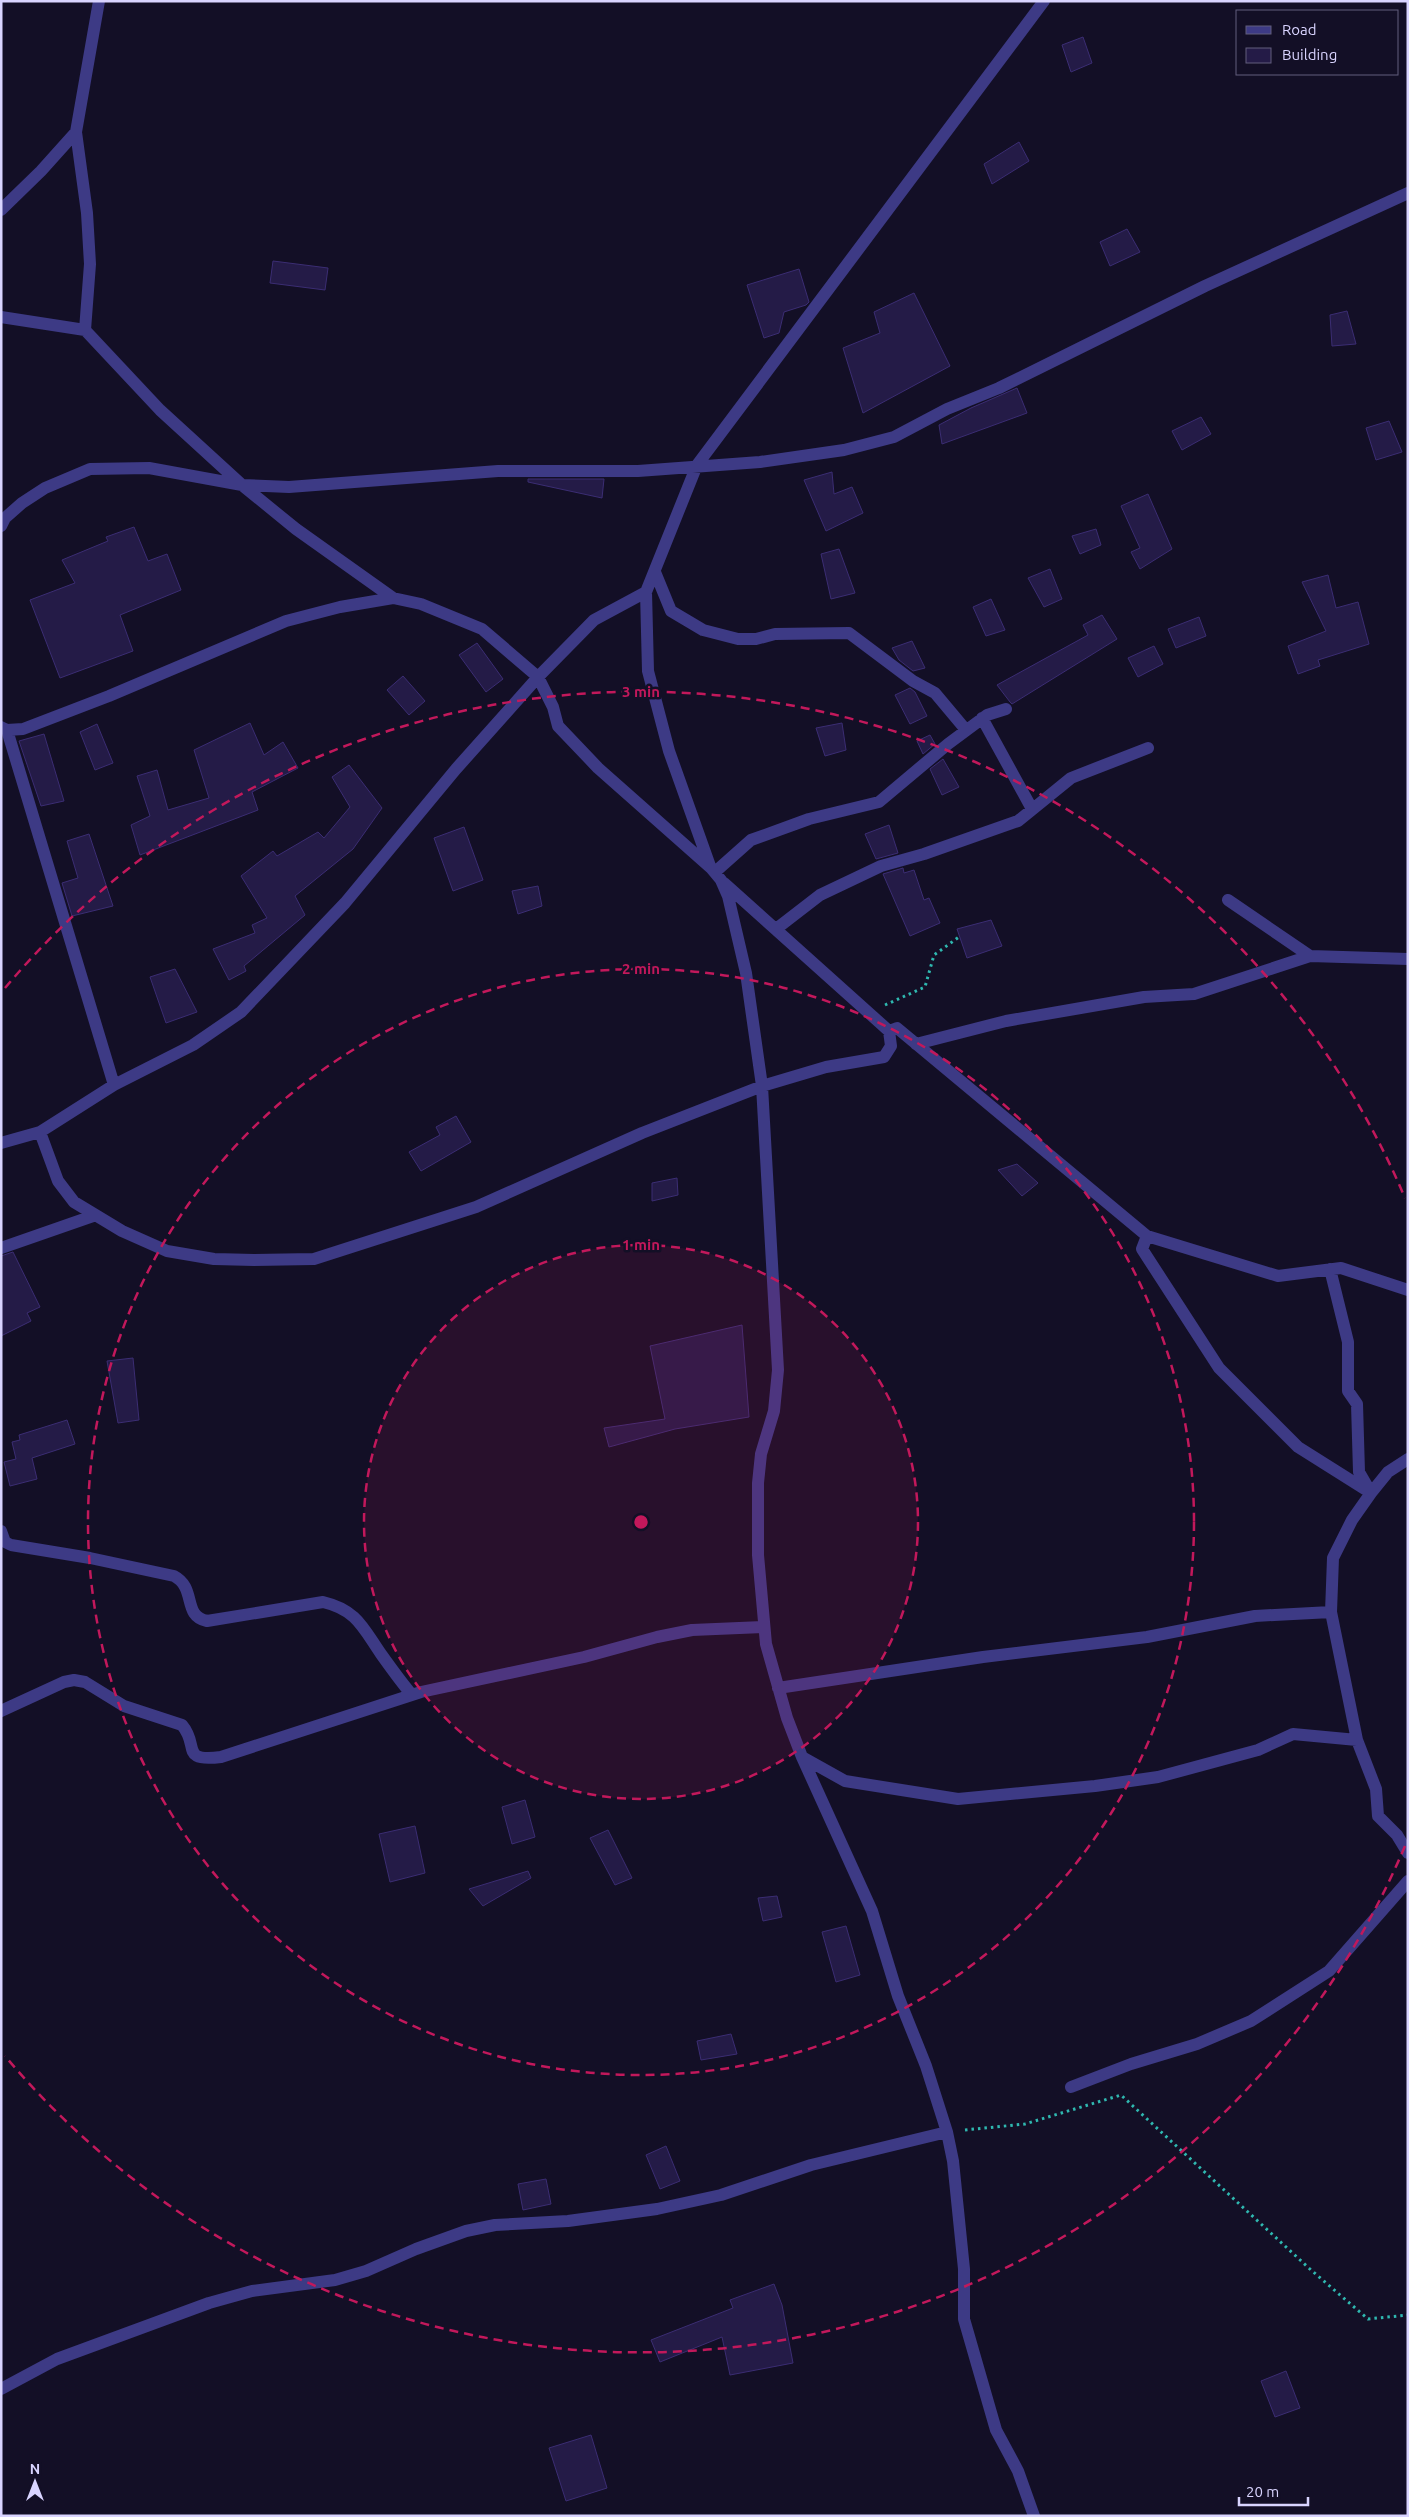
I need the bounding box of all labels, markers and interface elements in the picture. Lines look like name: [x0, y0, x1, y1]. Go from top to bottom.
legend: [1236, 10, 1399, 75]
text: Road: [1282, 21, 1317, 38]
text: Building: [1282, 46, 1337, 63]
text: 3 min: [622, 683, 660, 700]
text: 2 min: [622, 960, 660, 977]
text: 1 min: [622, 1236, 660, 1253]
centre of rings: [632, 1513, 650, 1531]
north arrow: [10, 2457, 60, 2507]
text: N: [30, 2461, 40, 2477]
scale bar: [1239, 2474, 1308, 2506]
text: 20 m: [1246, 2483, 1279, 2500]

